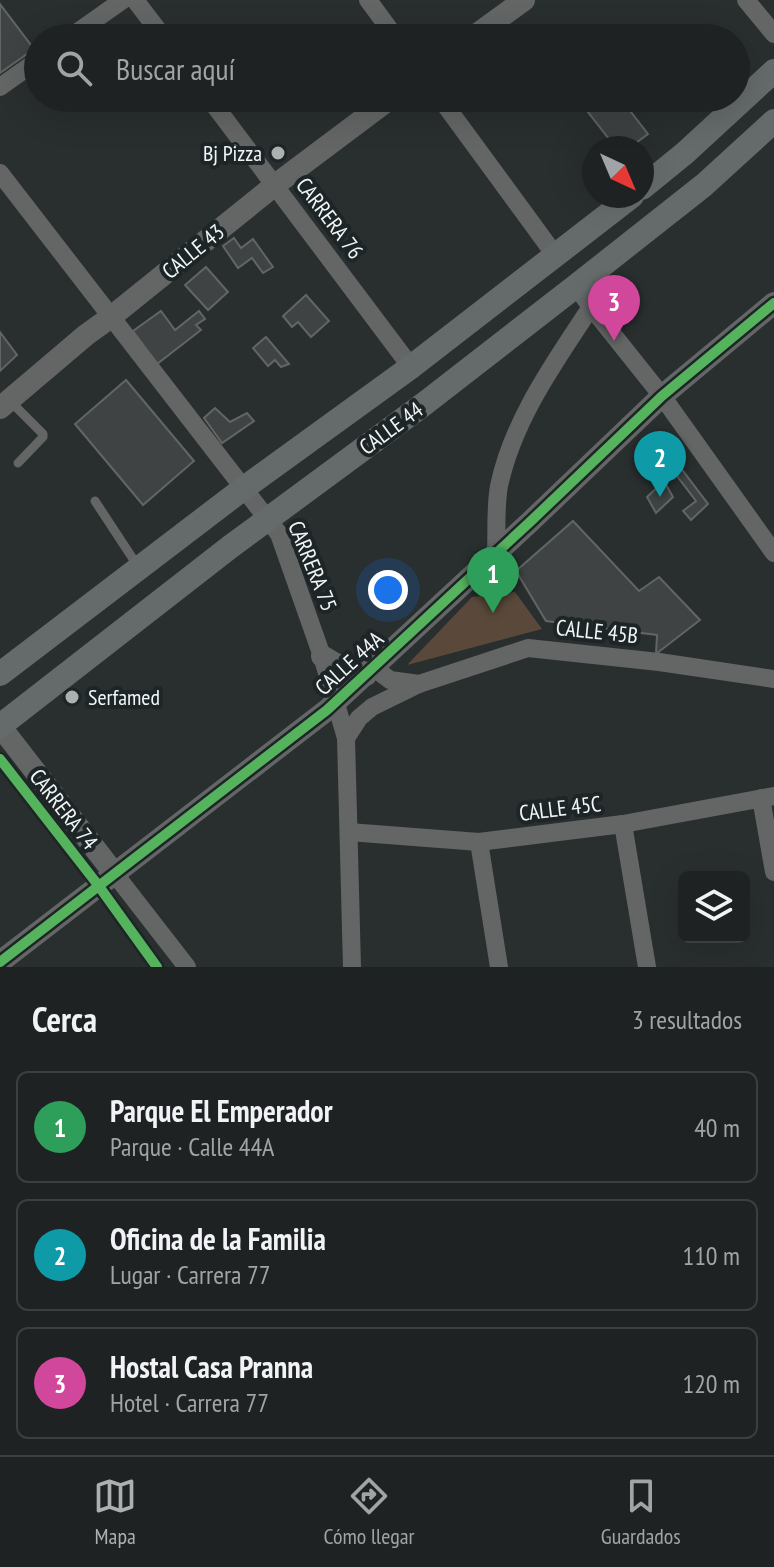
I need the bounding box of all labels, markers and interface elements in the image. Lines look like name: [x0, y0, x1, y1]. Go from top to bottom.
search box: [24, 24, 750, 112]
icon: search: [52, 46, 96, 90]
text: Buscar aquí: [116, 49, 235, 88]
north arrow: [582, 136, 654, 208]
place label: Bj Pizza: [203, 139, 262, 167]
marker: Bj Pizza: [269, 144, 287, 162]
street label: CARRERA 76: [290, 172, 370, 264]
street label: CALLE 43: [156, 217, 230, 285]
pin: 3: [588, 275, 640, 341]
street label: CALLE 44: [354, 395, 428, 461]
pin: 2: [634, 431, 686, 497]
street label: CARRERA 75: [282, 517, 344, 615]
pin: 1: [467, 547, 519, 613]
your location: [368, 570, 408, 610]
street label: CALLE 45B: [555, 613, 639, 649]
street label: CALLE 44A: [309, 625, 389, 701]
place label: Serfamed: [88, 683, 160, 711]
marker: Serfamed: [63, 688, 81, 706]
street label: CARRERA 74: [24, 763, 104, 855]
street label: CALLE 45C: [518, 789, 602, 827]
map controls: [678, 871, 750, 943]
button: layers: [678, 871, 750, 943]
text: Cerca: [32, 997, 97, 1041]
text: 3 resultados: [632, 1003, 742, 1036]
text: Parque El Emperador: [110, 1091, 333, 1130]
text: 1: [54, 1111, 66, 1144]
text: 40 m: [694, 1111, 740, 1144]
text: Parque · Calle 44A: [110, 1130, 274, 1163]
text: Oficina de la Familia: [110, 1219, 326, 1258]
text: 2: [54, 1239, 66, 1272]
text: 110 m: [682, 1239, 740, 1272]
text: Lugar · Carrera 77: [110, 1258, 270, 1291]
text: Hostal Casa Pranna: [110, 1347, 313, 1386]
text: 3: [54, 1367, 66, 1400]
text: 120 m: [682, 1367, 740, 1400]
text: Hotel · Carrera 77: [110, 1386, 269, 1419]
tab: Mapa: [93, 1474, 137, 1550]
tab: Cómo llegar: [324, 1474, 414, 1550]
tab: Guardados: [601, 1474, 681, 1550]

